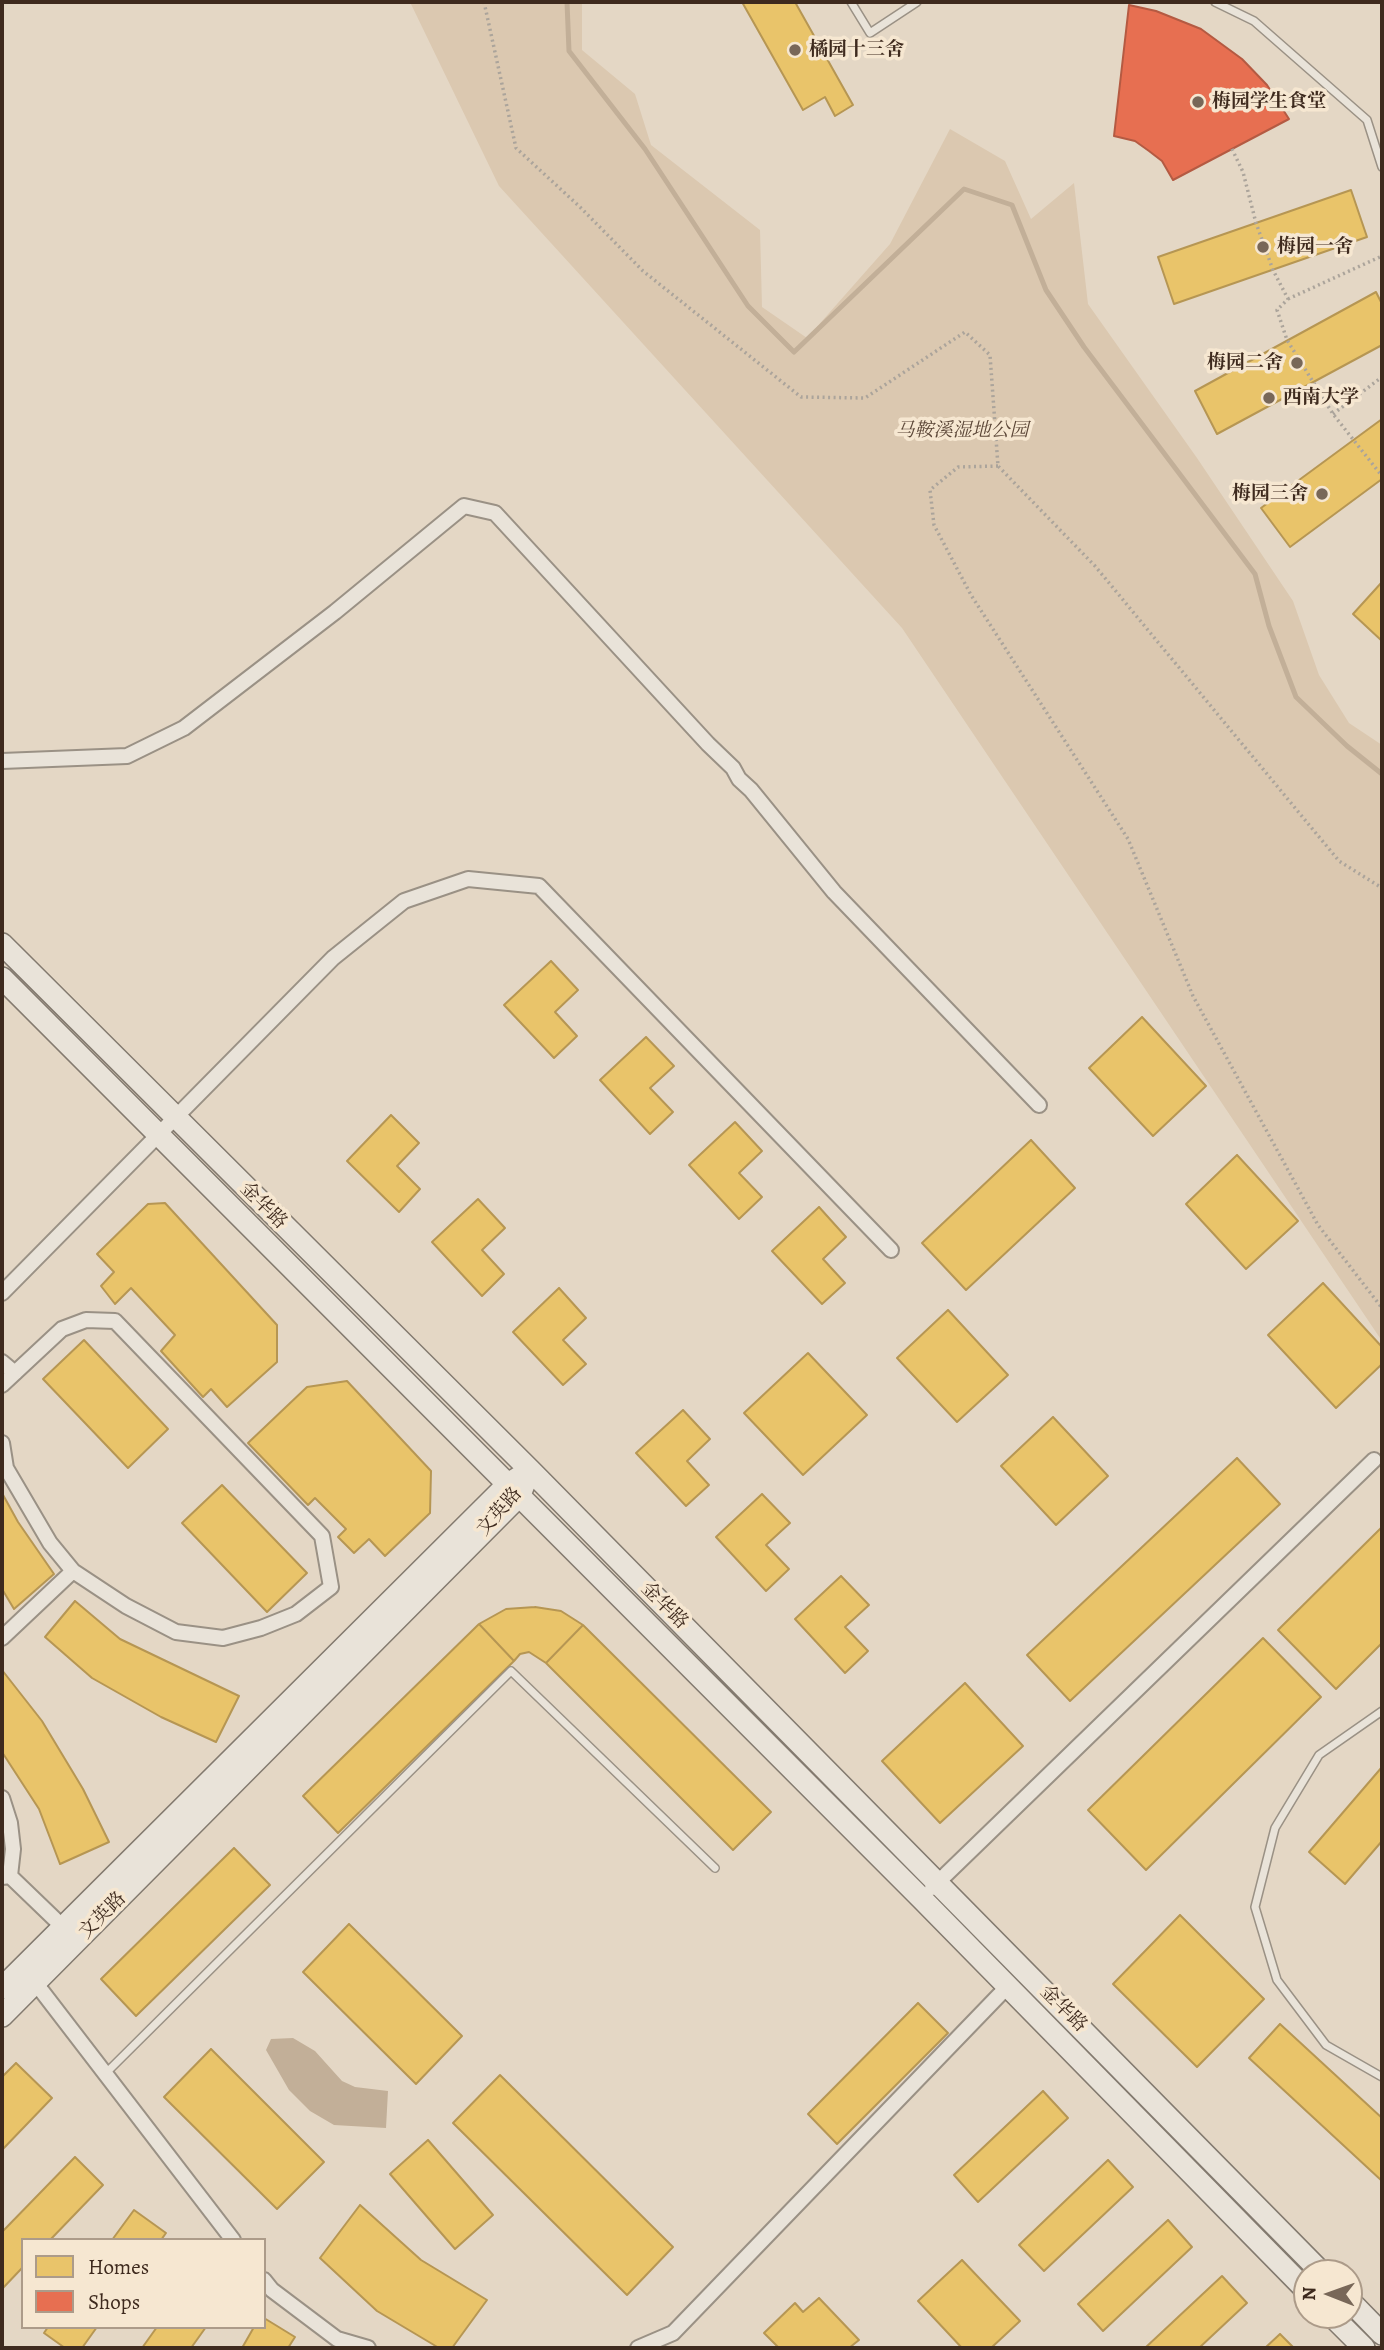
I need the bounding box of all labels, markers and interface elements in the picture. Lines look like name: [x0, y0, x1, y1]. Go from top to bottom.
place label: 橘园十三舍: [809, 39, 904, 61]
marker: 橘园十三舍: [787, 42, 803, 58]
place label: 梅园学生食堂: [1212, 91, 1326, 113]
marker: 梅园学生食堂: [1190, 94, 1206, 110]
place label: 梅园一舍: [1277, 236, 1353, 258]
marker: 梅园一舍: [1255, 239, 1271, 255]
place label: 梅园二舍: [1207, 352, 1283, 374]
marker: 梅园二舍: [1289, 355, 1305, 371]
place label: 西南大学: [1283, 387, 1359, 409]
marker: 西南大学: [1261, 390, 1277, 406]
park label: 马鞍溪湿地公园: [896, 420, 1028, 442]
place label: 梅园三舍: [1232, 483, 1308, 505]
marker: 梅园三舍: [1314, 486, 1330, 502]
street label: 金华路: [235, 1178, 291, 1234]
street label: 文英路: [473, 1483, 527, 1541]
street label: 金华路: [636, 1578, 692, 1634]
street label: 文英路: [75, 1888, 131, 1944]
street label: 金华路: [1035, 1981, 1091, 2037]
legend: [21, 2238, 266, 2329]
text: Homes: [88, 2253, 149, 2281]
north arrow: [1293, 2259, 1363, 2329]
text: N: [1296, 2287, 1322, 2301]
text: Shops: [88, 2288, 140, 2316]

